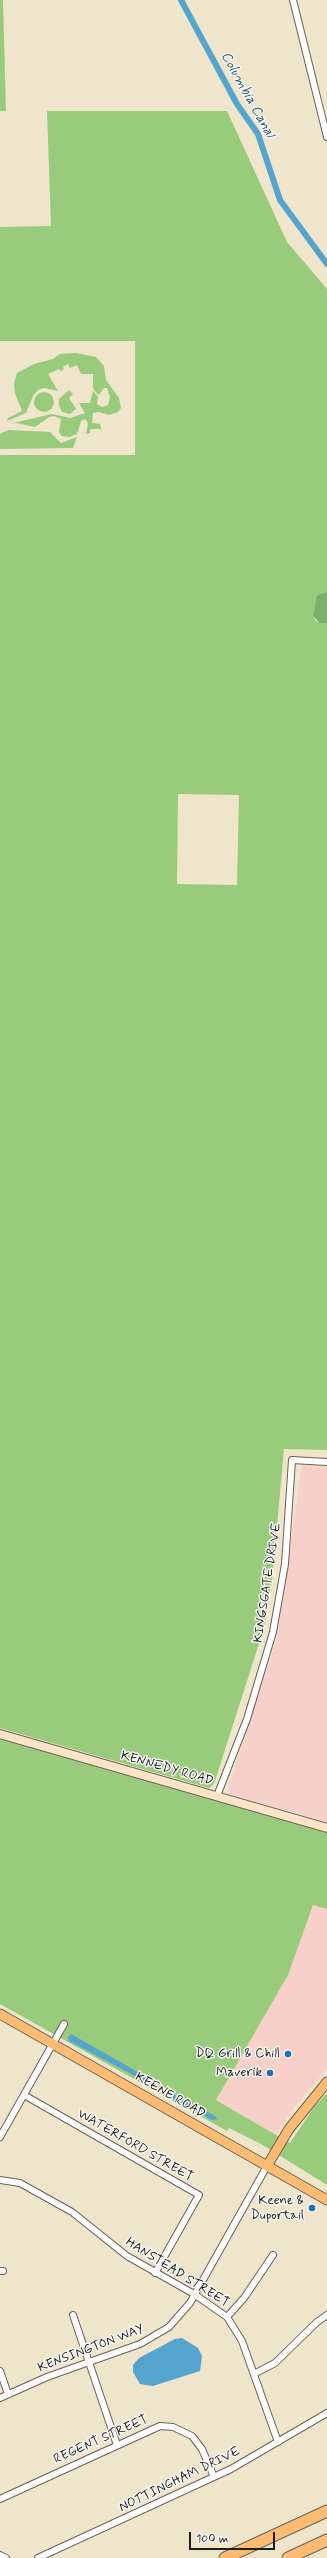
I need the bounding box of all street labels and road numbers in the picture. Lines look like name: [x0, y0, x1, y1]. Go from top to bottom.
street label: KINGSGATE DRIVE: [251, 1522, 285, 1644]
street label: KENNEDY ROAD: [119, 1748, 215, 1790]
street label: KEENE ROAD: [132, 2070, 208, 2122]
street label: WATERFORD STREET: [74, 2107, 196, 2185]
street label: HANSTEAD STREET: [122, 2235, 232, 2311]
street label: KENSINGTON WAY: [36, 2322, 146, 2376]
street label: REGENT STREET: [51, 2412, 151, 2468]
street label: NOTTINGHAM DRIVE: [117, 2444, 243, 2516]

